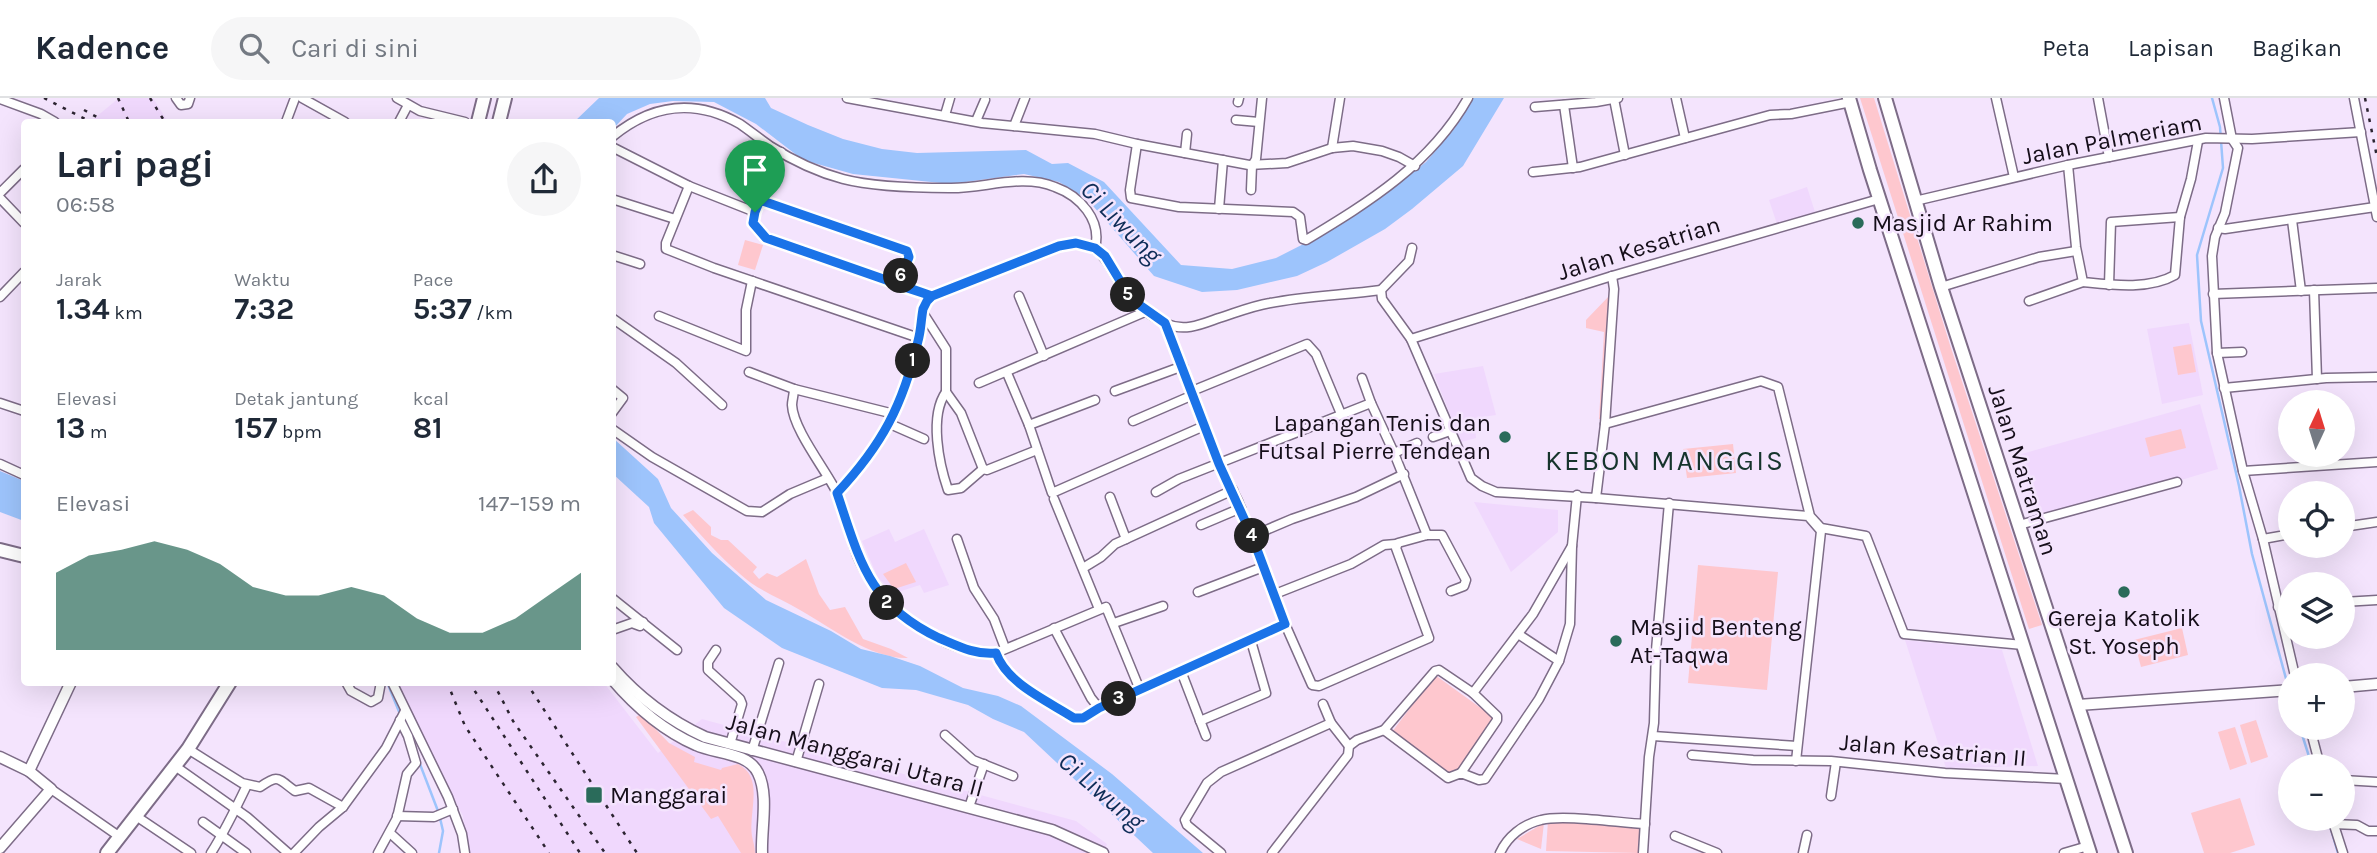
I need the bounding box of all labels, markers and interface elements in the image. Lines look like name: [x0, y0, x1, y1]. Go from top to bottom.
search box: [211, 17, 701, 80]
text: Kadence: [35, 29, 169, 67]
icon: search: [235, 29, 273, 67]
text: Cari di sini: [291, 33, 419, 64]
text: Peta: [2042, 34, 2090, 62]
text: Lapisan: [2128, 34, 2214, 62]
text: Bagikan: [2252, 34, 2342, 62]
street label: Jalan Palmeriam: [2020, 108, 2204, 170]
pin: [725, 140, 785, 212]
text: Lari pagi: [56, 142, 214, 187]
button: share: [507, 142, 581, 216]
icon: arrive: [736, 151, 774, 189]
water label: Ci Liwung: [1074, 174, 1169, 271]
text: 06:58: [56, 191, 115, 218]
place label: Masjid Ar Rahim: [1872, 209, 2053, 237]
street label: Jalan Kesatrian: [1554, 210, 1724, 286]
marker: Masjid Ar Rahim: [1850, 215, 1866, 231]
pin: 6: [884, 258, 918, 294]
text: 6: [895, 264, 906, 286]
text: Jarak: [56, 269, 102, 291]
text: Waktu: [234, 269, 291, 291]
text: Pace: [413, 269, 453, 291]
pin: 5: [1110, 278, 1146, 312]
text: 5: [1122, 283, 1133, 305]
text: 1.34: [56, 291, 110, 327]
text: 7:32: [234, 291, 294, 327]
text: 5:37: [413, 291, 472, 327]
text: km: [110, 302, 143, 324]
text: /km: [472, 302, 513, 324]
pin: 1: [895, 344, 930, 378]
text: 1: [909, 349, 916, 371]
street label: Jalan Matraman: [1982, 381, 2064, 559]
text: Elevasi: [56, 388, 117, 410]
text: Detak jantung: [234, 388, 358, 410]
text: kcal: [413, 388, 449, 410]
north arrow: [2278, 390, 2356, 467]
map controls: [2278, 390, 2355, 831]
place label: Lapangan Tenis dan Futsal Pierre Tendean: [1258, 409, 1491, 465]
text: 13: [56, 410, 85, 446]
text: 157: [234, 410, 277, 446]
text: 81: [413, 410, 443, 446]
text: m: [85, 421, 108, 443]
text: bpm: [277, 421, 322, 443]
marker: Lapangan Tenis dan Futsal Pierre Tendean: [1497, 429, 1513, 445]
district label: KEBON MANGGIS: [1545, 444, 1785, 477]
button: locate: [2278, 481, 2355, 558]
text: Elevasi: [56, 490, 130, 517]
text: 147–159 m: [478, 490, 581, 517]
pin: 4: [1234, 518, 1270, 554]
text: 4: [1246, 524, 1257, 546]
button: layers: [2278, 572, 2355, 649]
marker: Gereja Katolik St. Yoseph: [2116, 584, 2132, 600]
pin: 2: [870, 586, 904, 620]
text: 2: [881, 591, 892, 613]
place label: Gereja Katolik St. Yoseph: [2048, 604, 2200, 660]
place label: Masjid Benteng At-Taqwa: [1630, 613, 1802, 669]
marker: Masjid Benteng At-Taqwa: [1608, 633, 1624, 649]
button: +: [2278, 663, 2355, 740]
pin: 3: [1102, 682, 1136, 716]
text: 3: [1113, 687, 1124, 709]
street label: Jalan Manggarai Utara II: [723, 707, 987, 803]
street label: Jalan Kesatrian II: [1838, 728, 2028, 772]
water label: Ci Liwung: [1052, 745, 1151, 838]
button: −: [2278, 754, 2355, 831]
place label: Manggarai: [610, 781, 727, 809]
marker: Manggarai: [584, 785, 604, 805]

